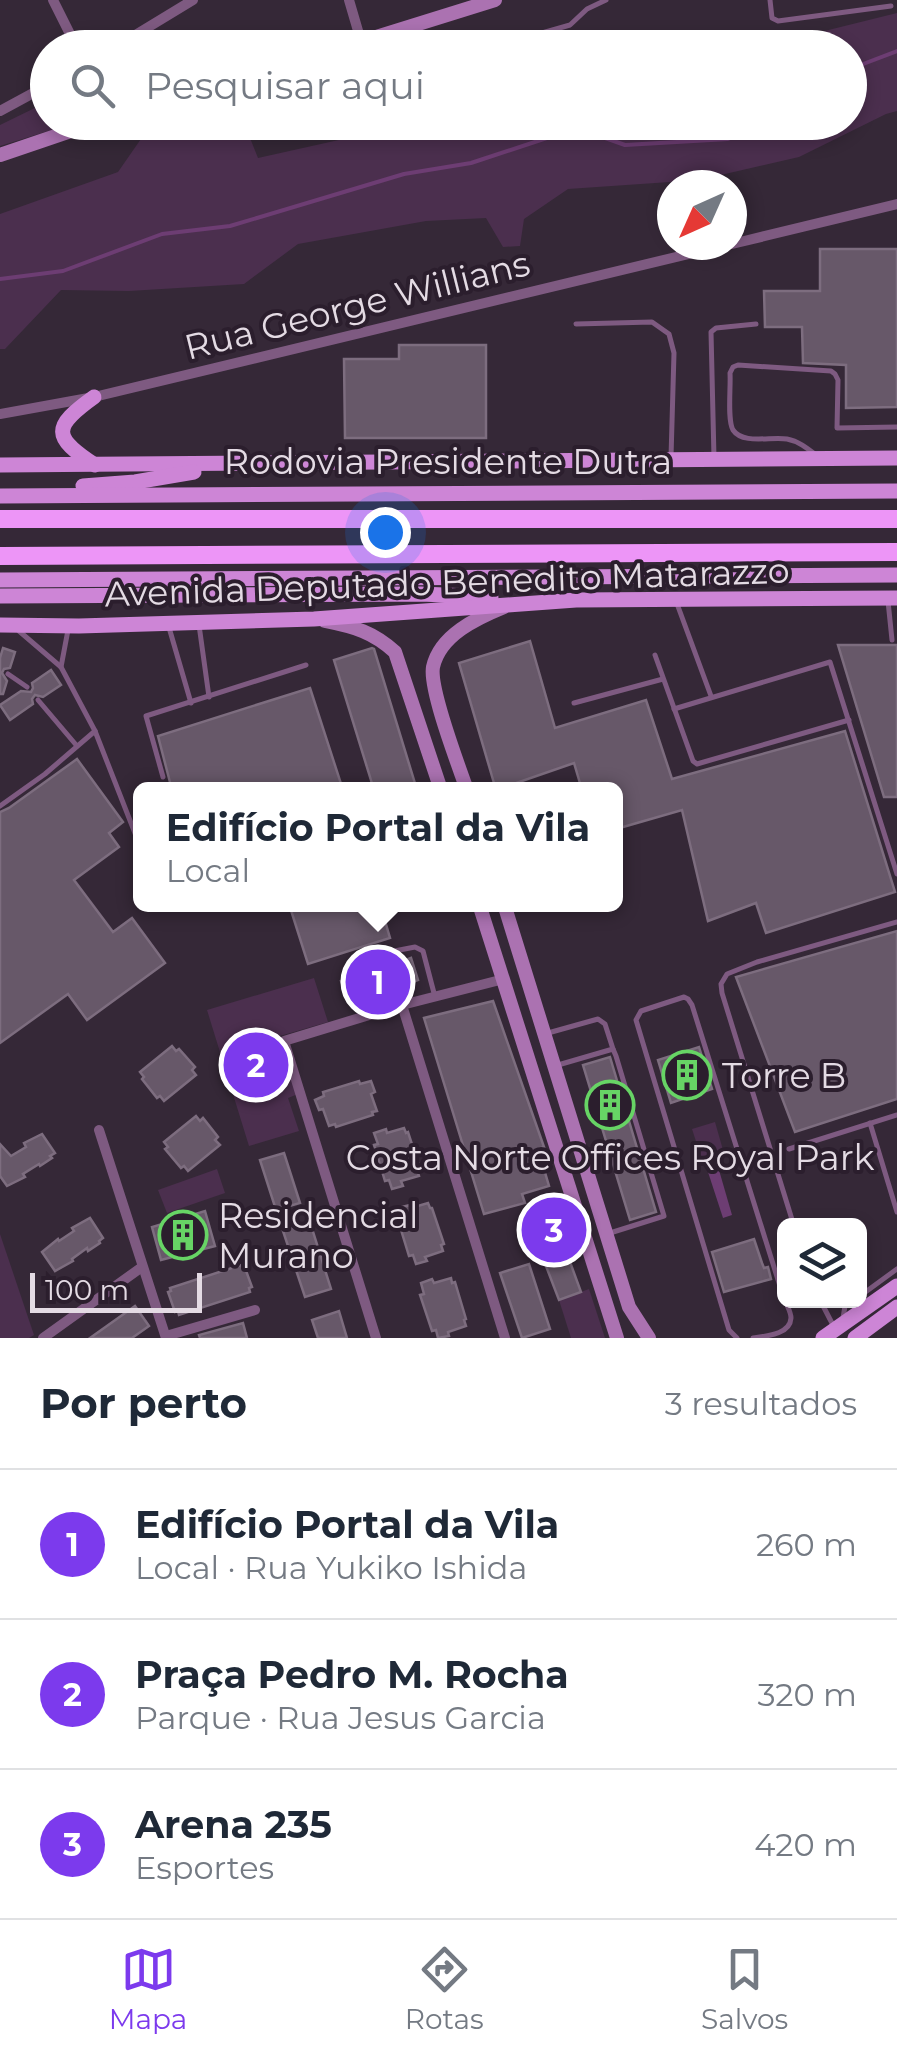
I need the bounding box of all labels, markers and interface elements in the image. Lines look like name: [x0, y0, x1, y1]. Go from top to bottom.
search box: [30, 30, 867, 140]
icon: search: [65, 58, 120, 113]
text: Pesquisar aqui: [145, 62, 425, 109]
north arrow: [657, 170, 747, 260]
street label: Rua George Willians: [180, 241, 534, 369]
street label: Rodovia Presidente Dutra: [224, 440, 672, 483]
your location: [360, 507, 411, 558]
street label: Avenida Deputado Benedito Matarazzo: [104, 549, 790, 615]
popup: [133, 782, 623, 912]
text: Edifício Portal da Vila: [166, 804, 590, 851]
text: Local: [166, 851, 250, 890]
pin: 1: [346, 944, 410, 1020]
pin: 2: [224, 1028, 288, 1102]
building icon: Torre B: [661, 1049, 713, 1101]
place label: Torre B: [722, 1054, 846, 1097]
building icon: Costa Norte Offices Royal Park: [584, 1079, 636, 1131]
place label: Costa Norte Offices Royal Park: [346, 1136, 874, 1179]
pin: 3: [522, 1192, 586, 1268]
place label: Residencial Murano: [218, 1194, 418, 1277]
building icon: Residencial Murano: [157, 1209, 209, 1261]
map controls: [777, 1218, 867, 1308]
button: layers: [777, 1218, 867, 1308]
scale bar: [30, 1268, 202, 1312]
text: 100 m: [45, 1273, 129, 1307]
text: Por perto: [40, 1377, 247, 1429]
text: 3 resultados: [665, 1384, 857, 1423]
text: Edifício Portal da Vila: [135, 1501, 559, 1548]
text: 1: [66, 1525, 79, 1564]
text: 260 m: [756, 1525, 857, 1564]
text: Local · Rua Yukiko Ishida: [135, 1548, 527, 1587]
text: Praça Pedro M. Rocha: [135, 1651, 569, 1698]
text: 2: [63, 1675, 82, 1714]
text: 320 m: [757, 1675, 857, 1714]
text: Parque · Rua Jesus Garcia: [135, 1698, 546, 1737]
text: Arena 235: [135, 1801, 332, 1848]
text: 3: [63, 1825, 82, 1864]
text: 420 m: [754, 1825, 857, 1864]
text: Esportes: [135, 1848, 274, 1887]
tab: Mapa: [109, 1942, 187, 2036]
tab: Rotas: [405, 1942, 484, 2036]
tab: Salvos: [701, 1942, 788, 2036]

